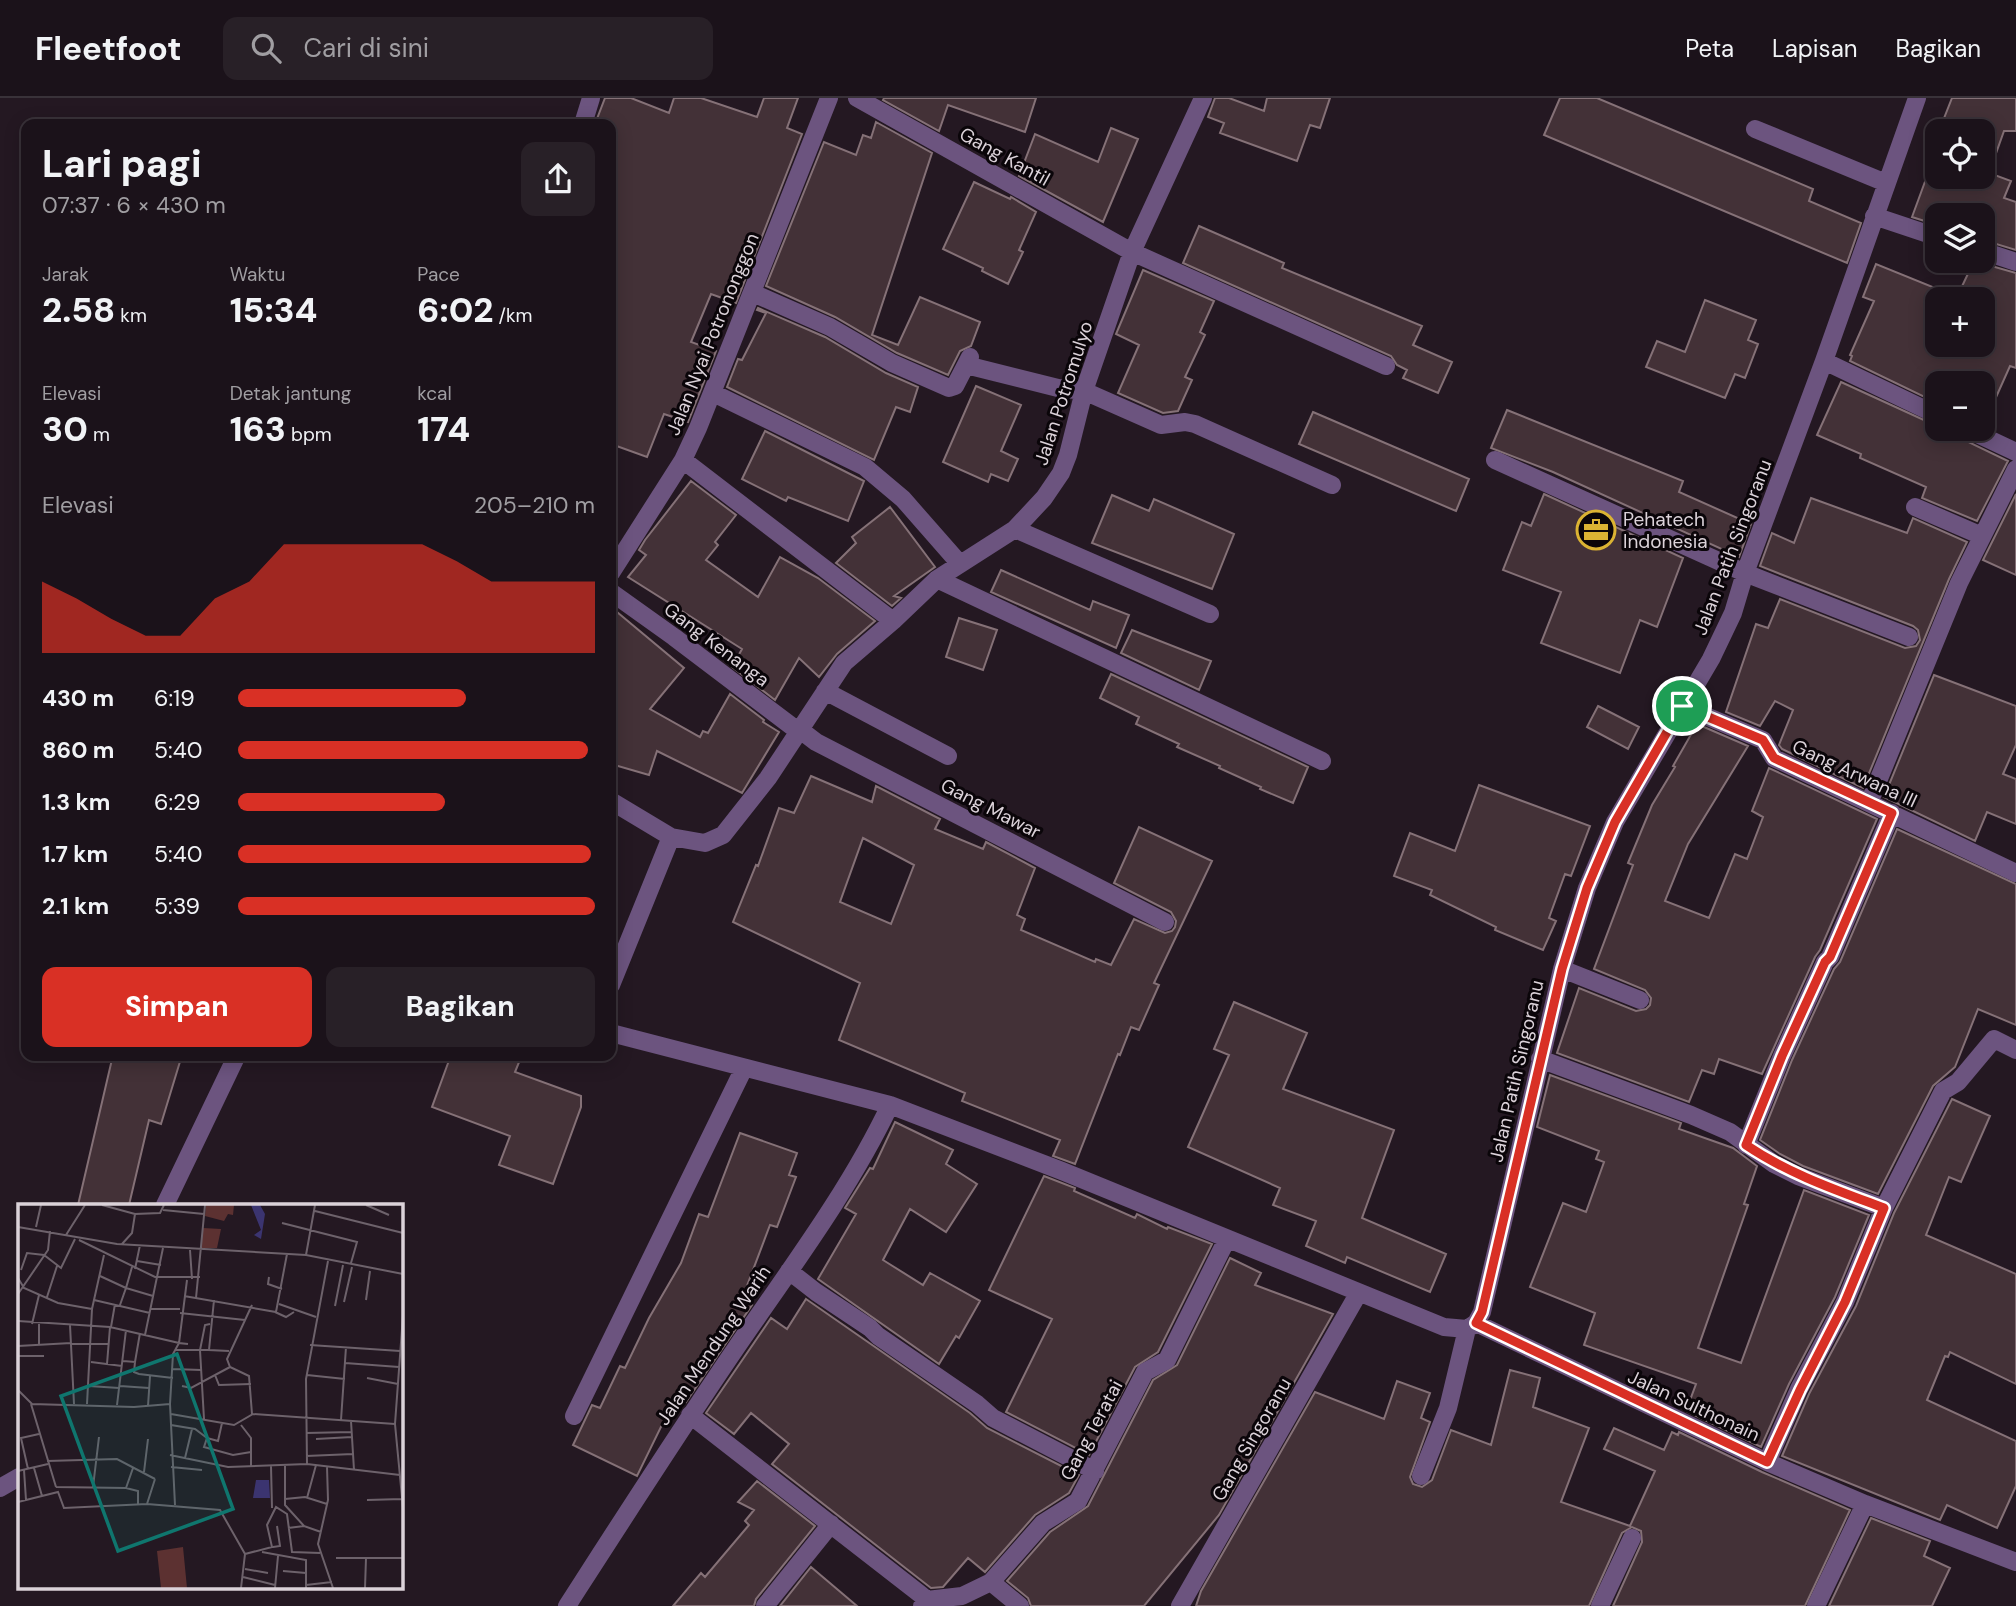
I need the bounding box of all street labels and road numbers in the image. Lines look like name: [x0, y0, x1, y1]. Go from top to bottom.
street label: Gang Kantil: [955, 121, 1054, 191]
street label: Jalan Nyai Potrononggon: [660, 229, 765, 439]
street label: Jalan Potromulyo: [1028, 318, 1099, 468]
street label: Jalan Patih Singoranu: [1687, 456, 1777, 639]
street label: Gang Kenanga: [659, 597, 774, 692]
street label: Gang Arwana III: [1788, 734, 1921, 813]
street label: Gang Mawar: [937, 773, 1045, 844]
street label: Jalan Patih Singoranu: [1483, 978, 1550, 1165]
street label: Jalan Mendung Warih: [651, 1260, 776, 1430]
street label: Jalan Sulthonain: [1624, 1364, 1764, 1447]
street label: Gang Singoranu: [1206, 1373, 1297, 1505]
street label: Gang Teratai: [1054, 1376, 1128, 1485]

